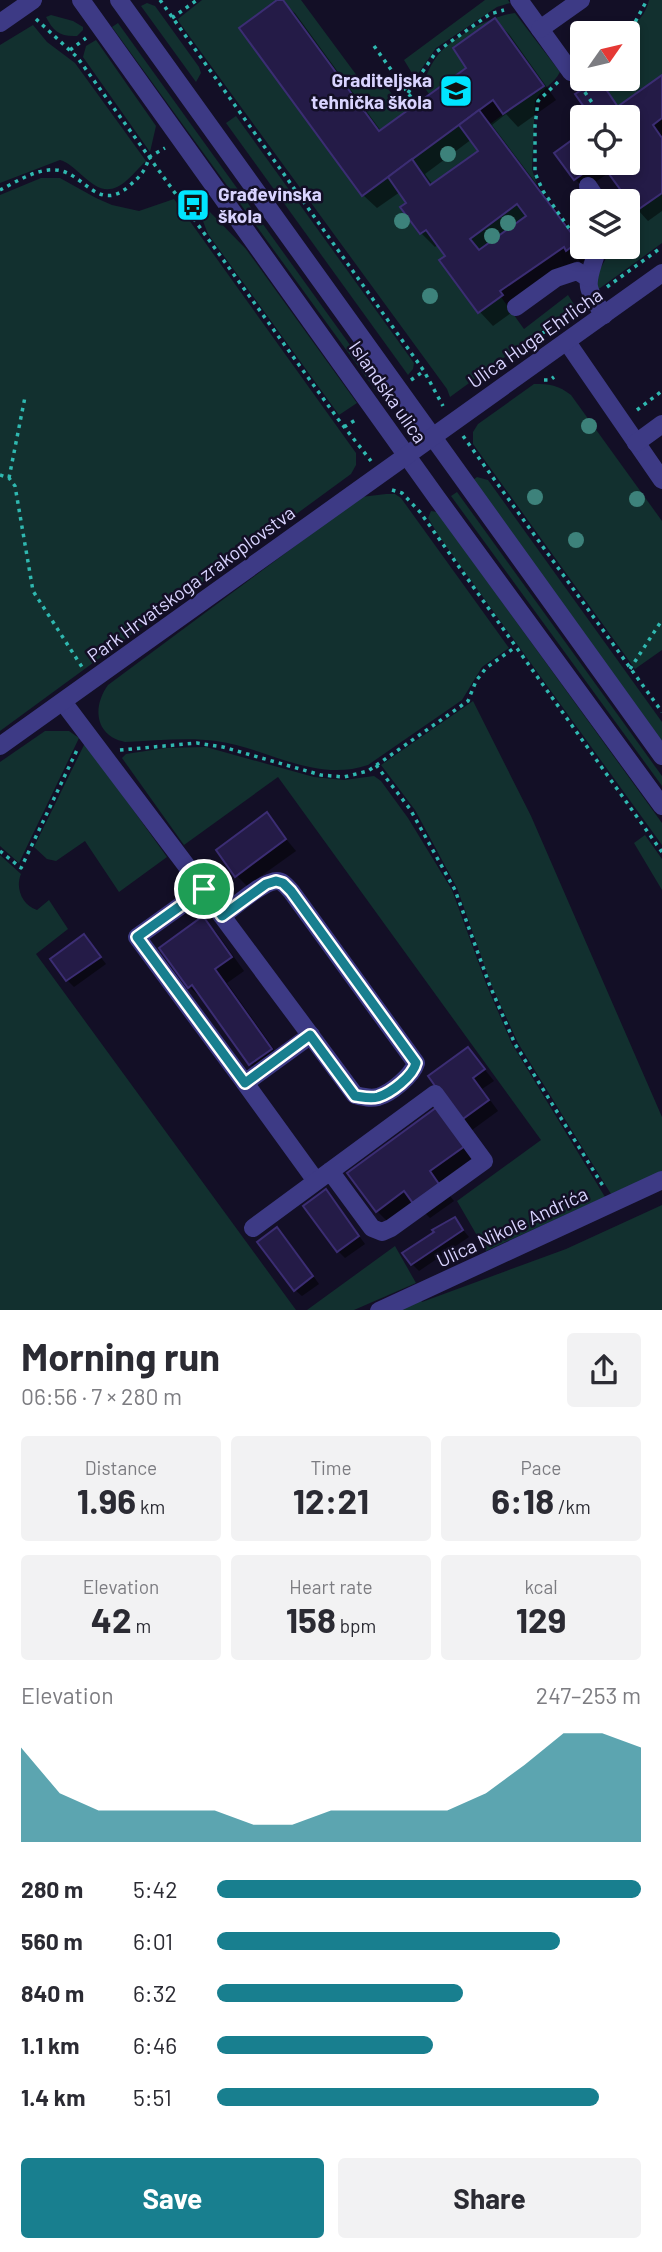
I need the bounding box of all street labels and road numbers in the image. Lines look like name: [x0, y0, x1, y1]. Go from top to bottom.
street label: Ulica Huga Ehrlicha: [463, 283, 606, 393]
street label: Islandska ulica: [345, 336, 432, 447]
street label: Park Hrvatskoga zrakoplovstva: [82, 500, 299, 667]
street label: Ulica Nikole Andrića: [433, 1182, 591, 1272]

